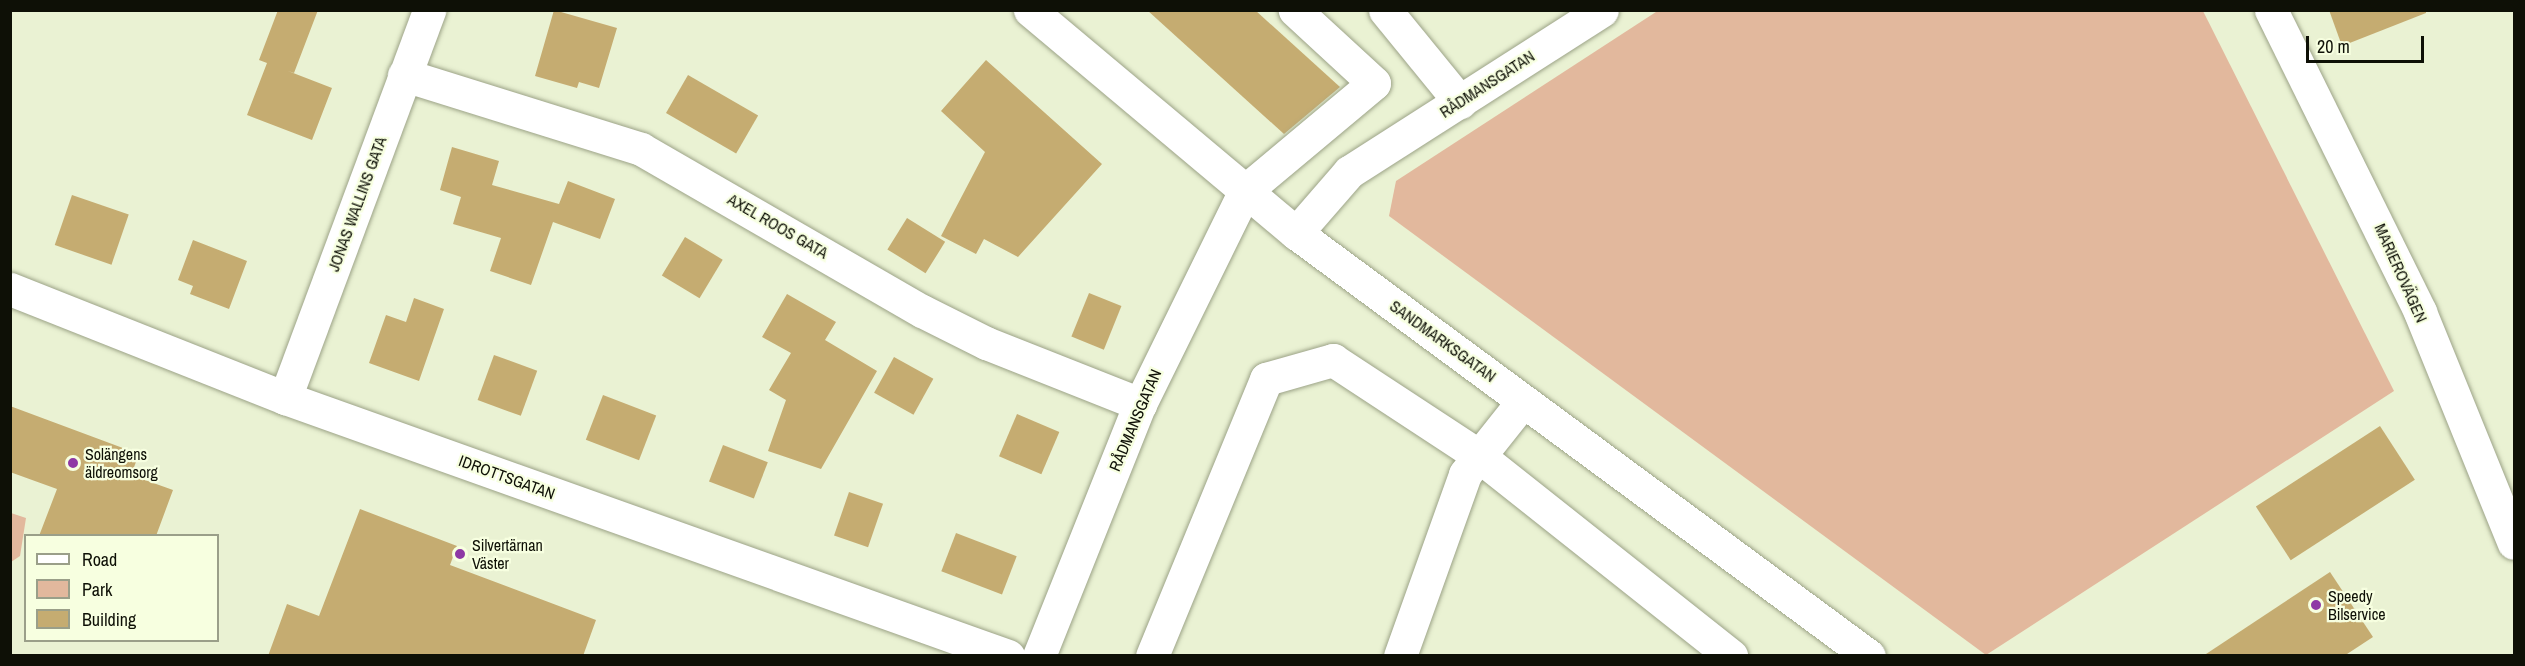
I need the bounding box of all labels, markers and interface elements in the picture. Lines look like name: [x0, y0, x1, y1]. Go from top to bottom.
scale bar: [2309, 24, 2428, 62]
text: 20 m: [2317, 34, 2350, 59]
street label: RÅDMANSGATAN: [1436, 46, 1538, 122]
street label: JONAS WALLINS GATA: [324, 134, 390, 274]
street label: AXEL ROOS GATA: [724, 189, 832, 263]
street label: MARIEROVÄGEN: [2371, 221, 2431, 325]
street label: SANDMARKSGATAN: [1386, 296, 1500, 386]
street label: RÅDMANSGATAN: [1105, 366, 1165, 474]
place label: Solängens äldreomsorg: [85, 444, 158, 482]
street label: IDROTTSGATAN: [456, 451, 558, 503]
marker: Solängens äldreomsorg: [66, 456, 80, 470]
legend: [24, 534, 219, 642]
place label: Silvertärnan Väster: [472, 535, 543, 573]
text: Road: [82, 547, 117, 572]
marker: Silvertärnan Väster: [453, 547, 467, 561]
text: Park: [82, 577, 112, 602]
place label: Speedy Bilservice: [2328, 586, 2386, 624]
marker: Speedy Bilservice: [2309, 598, 2323, 612]
text: Building: [82, 607, 136, 632]

